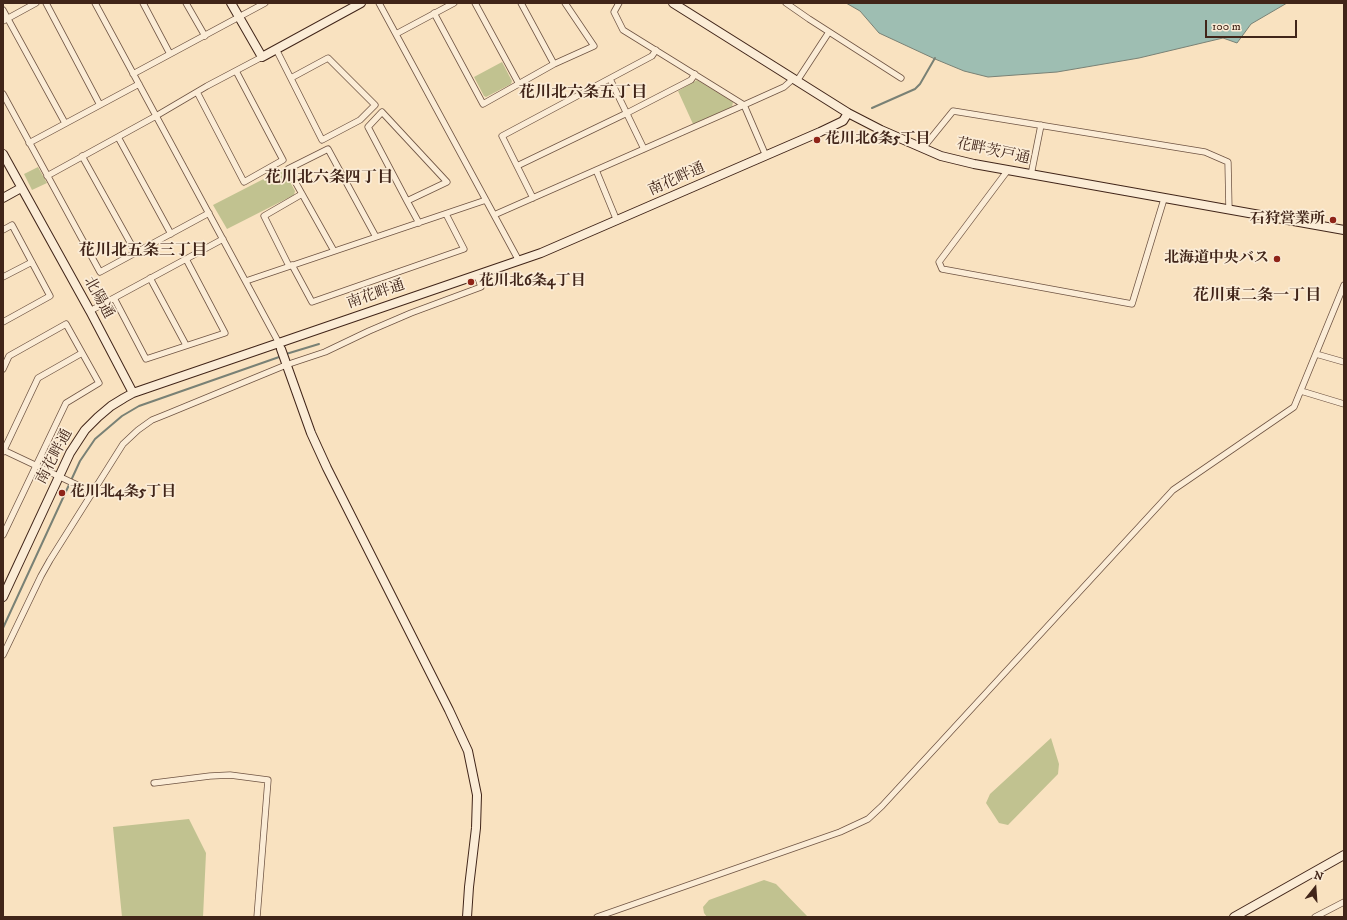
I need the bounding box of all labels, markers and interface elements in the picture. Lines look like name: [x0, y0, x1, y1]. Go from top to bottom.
scale bar: [1207, 12, 1299, 38]
text: 100 m: [1212, 19, 1241, 34]
district label: 花川北六条五丁目: [519, 84, 647, 104]
place label: 花川北6条5丁目: [825, 131, 930, 149]
marker: 花川北6条5丁目: [812, 135, 822, 145]
street label: 花畔茨戸通: [954, 135, 1032, 169]
street label: 南花畔通: [646, 160, 708, 200]
district label: 花川北六条四丁目: [265, 169, 393, 189]
place label: 石狩営業所: [1250, 211, 1325, 229]
marker: 石狩営業所: [1328, 215, 1338, 225]
district label: 花川北五条三丁目: [79, 242, 207, 262]
place label: 北海道中央バス: [1164, 250, 1269, 268]
marker: 北海道中央バス: [1272, 254, 1282, 264]
place label: 花川北6条4丁目: [479, 273, 585, 291]
street label: 北陽通: [79, 274, 117, 322]
street label: 南花畔通: [345, 277, 407, 313]
marker: 花川北6条4丁目: [466, 277, 476, 287]
district label: 花川東二条一丁目: [1193, 287, 1321, 307]
street label: 南花畔通: [33, 426, 77, 488]
place label: 花川北4条5丁目: [70, 484, 176, 502]
marker: 花川北4条5丁目: [57, 488, 67, 498]
north arrow: [1295, 868, 1335, 908]
text: N: [1312, 869, 1325, 885]

